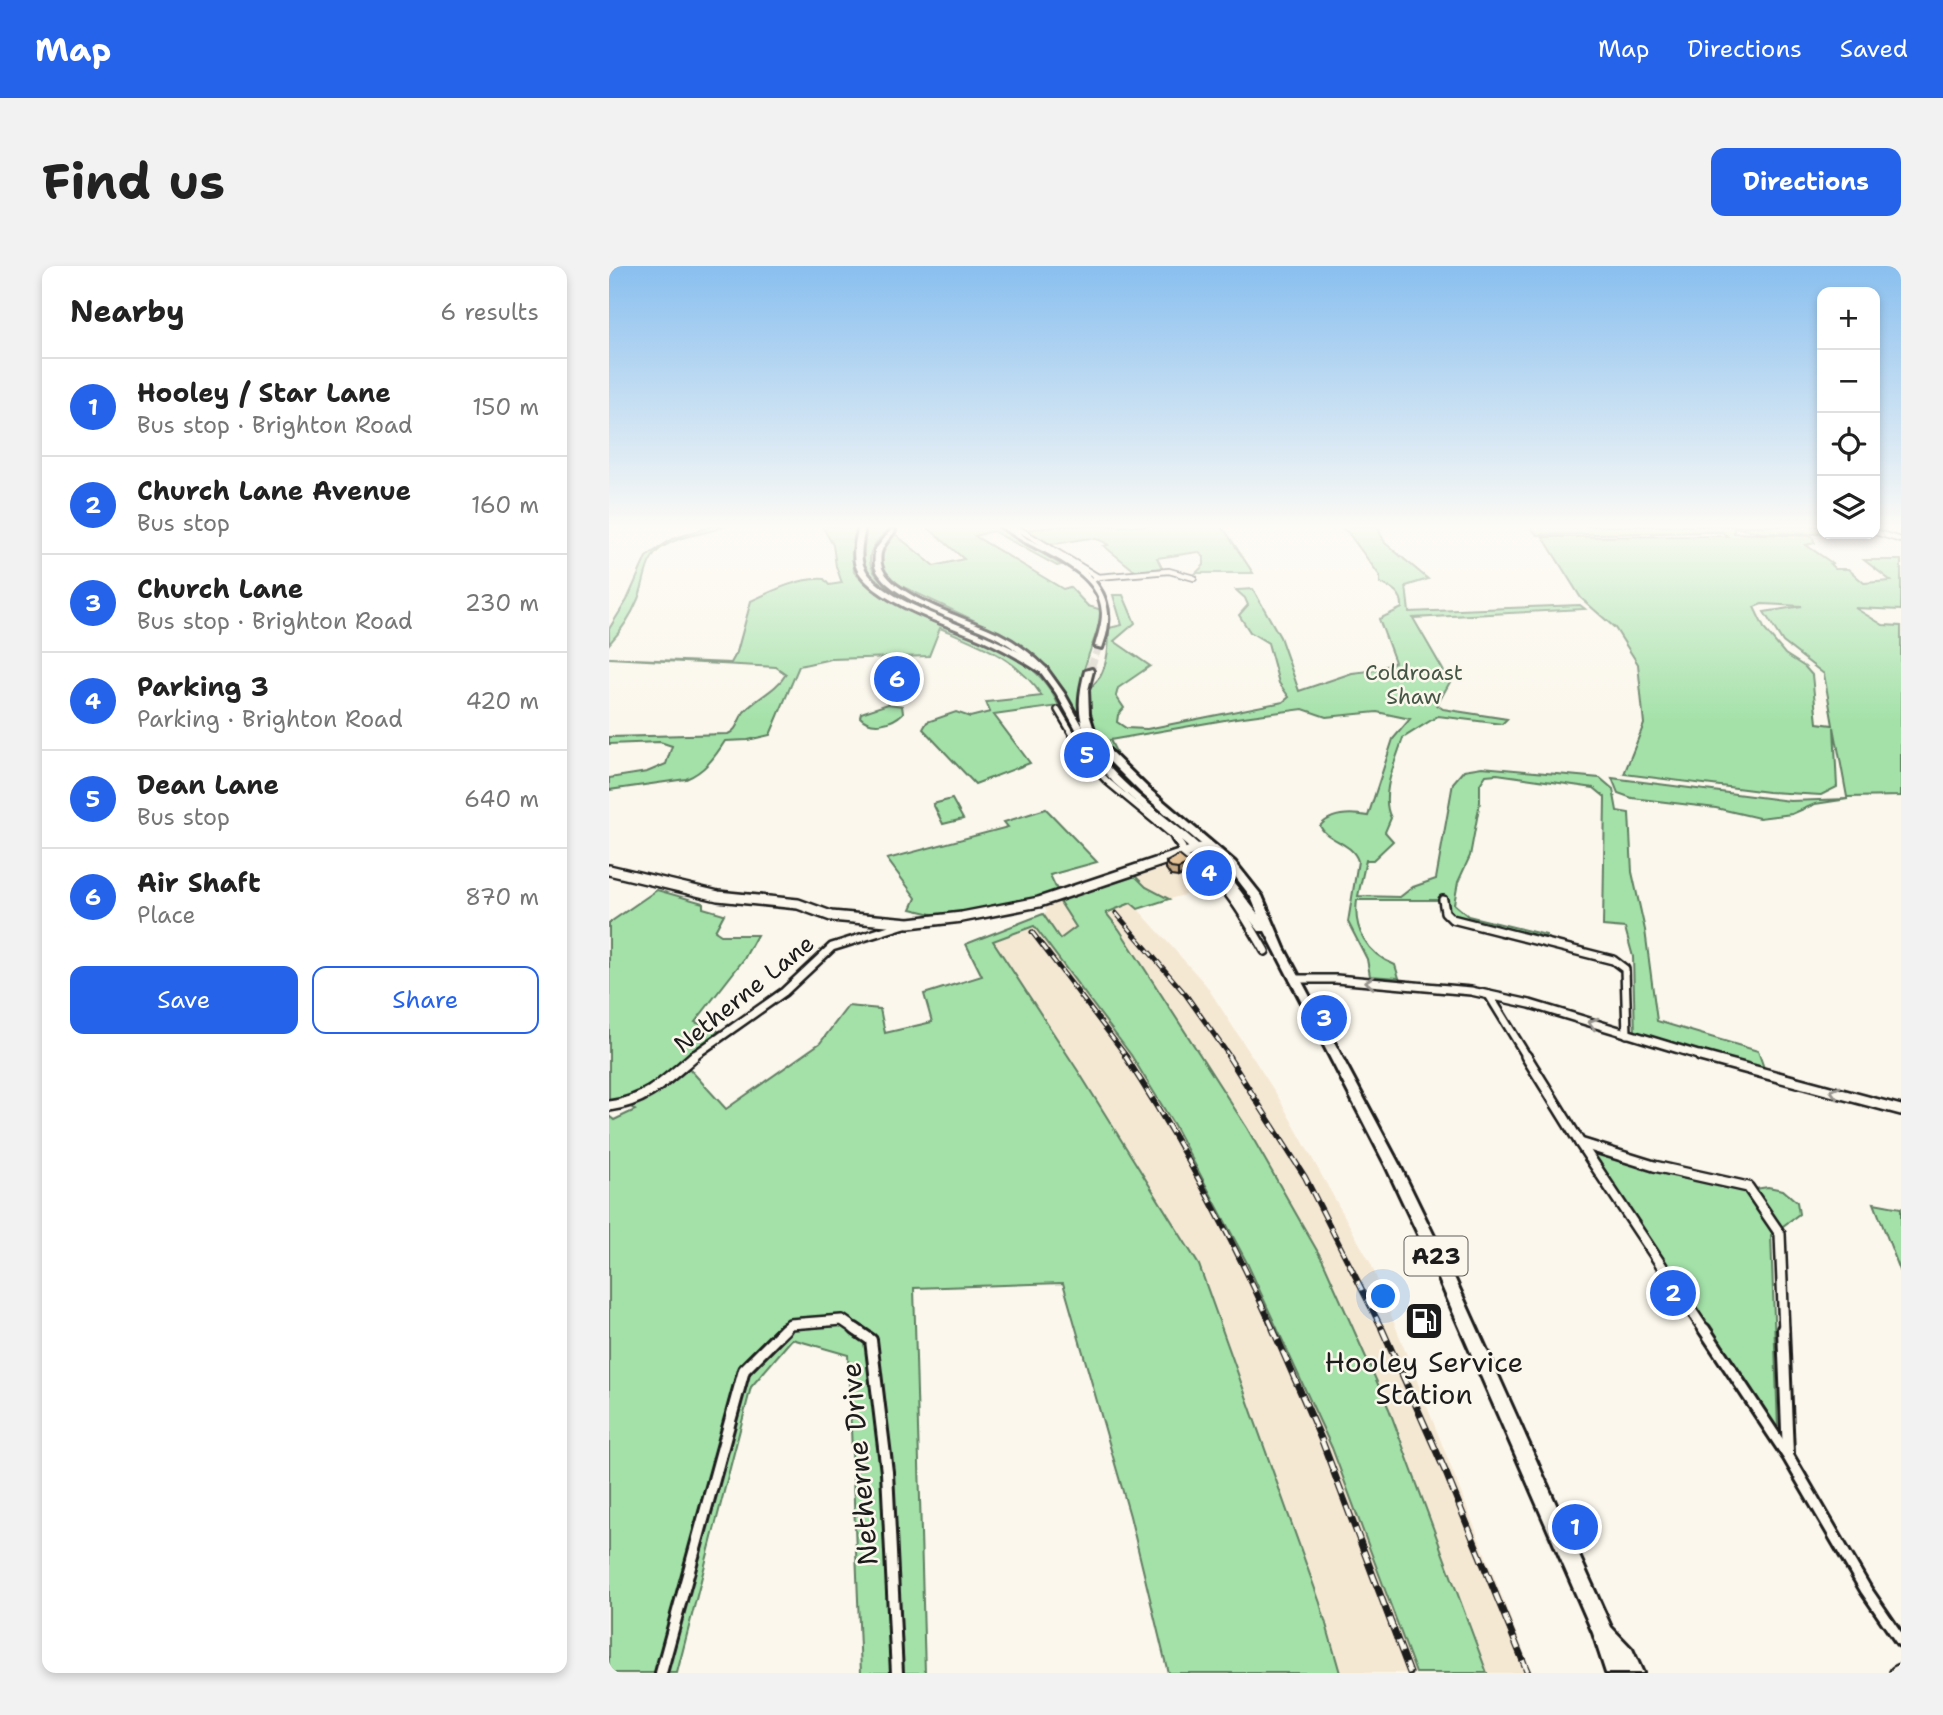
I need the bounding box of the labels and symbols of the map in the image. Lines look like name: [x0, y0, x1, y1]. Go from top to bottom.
pin: 6: [874, 653, 920, 705]
park label: Coldroast Shaw: [1365, 659, 1463, 711]
pin: 5: [1064, 729, 1110, 781]
pin: 4: [1186, 847, 1232, 899]
street label: Netherne Lane: [667, 927, 821, 1061]
one-way arrow: [1364, 975, 1375, 990]
pin: 3: [1301, 992, 1347, 1044]
one-way arrow: [1587, 1017, 1599, 1032]
one-way arrow: [1829, 1086, 1841, 1101]
road number: A23: [1405, 1236, 1467, 1275]
pin: 2: [1650, 1267, 1696, 1319]
your location: [1366, 1279, 1400, 1313]
fuel station icon: Hooley Service Station: [1403, 1300, 1445, 1342]
place label: Hooley Service Station: [1325, 1343, 1523, 1413]
street label: Netherne Drive: [831, 1361, 887, 1567]
pin: 1: [1552, 1501, 1598, 1553]

